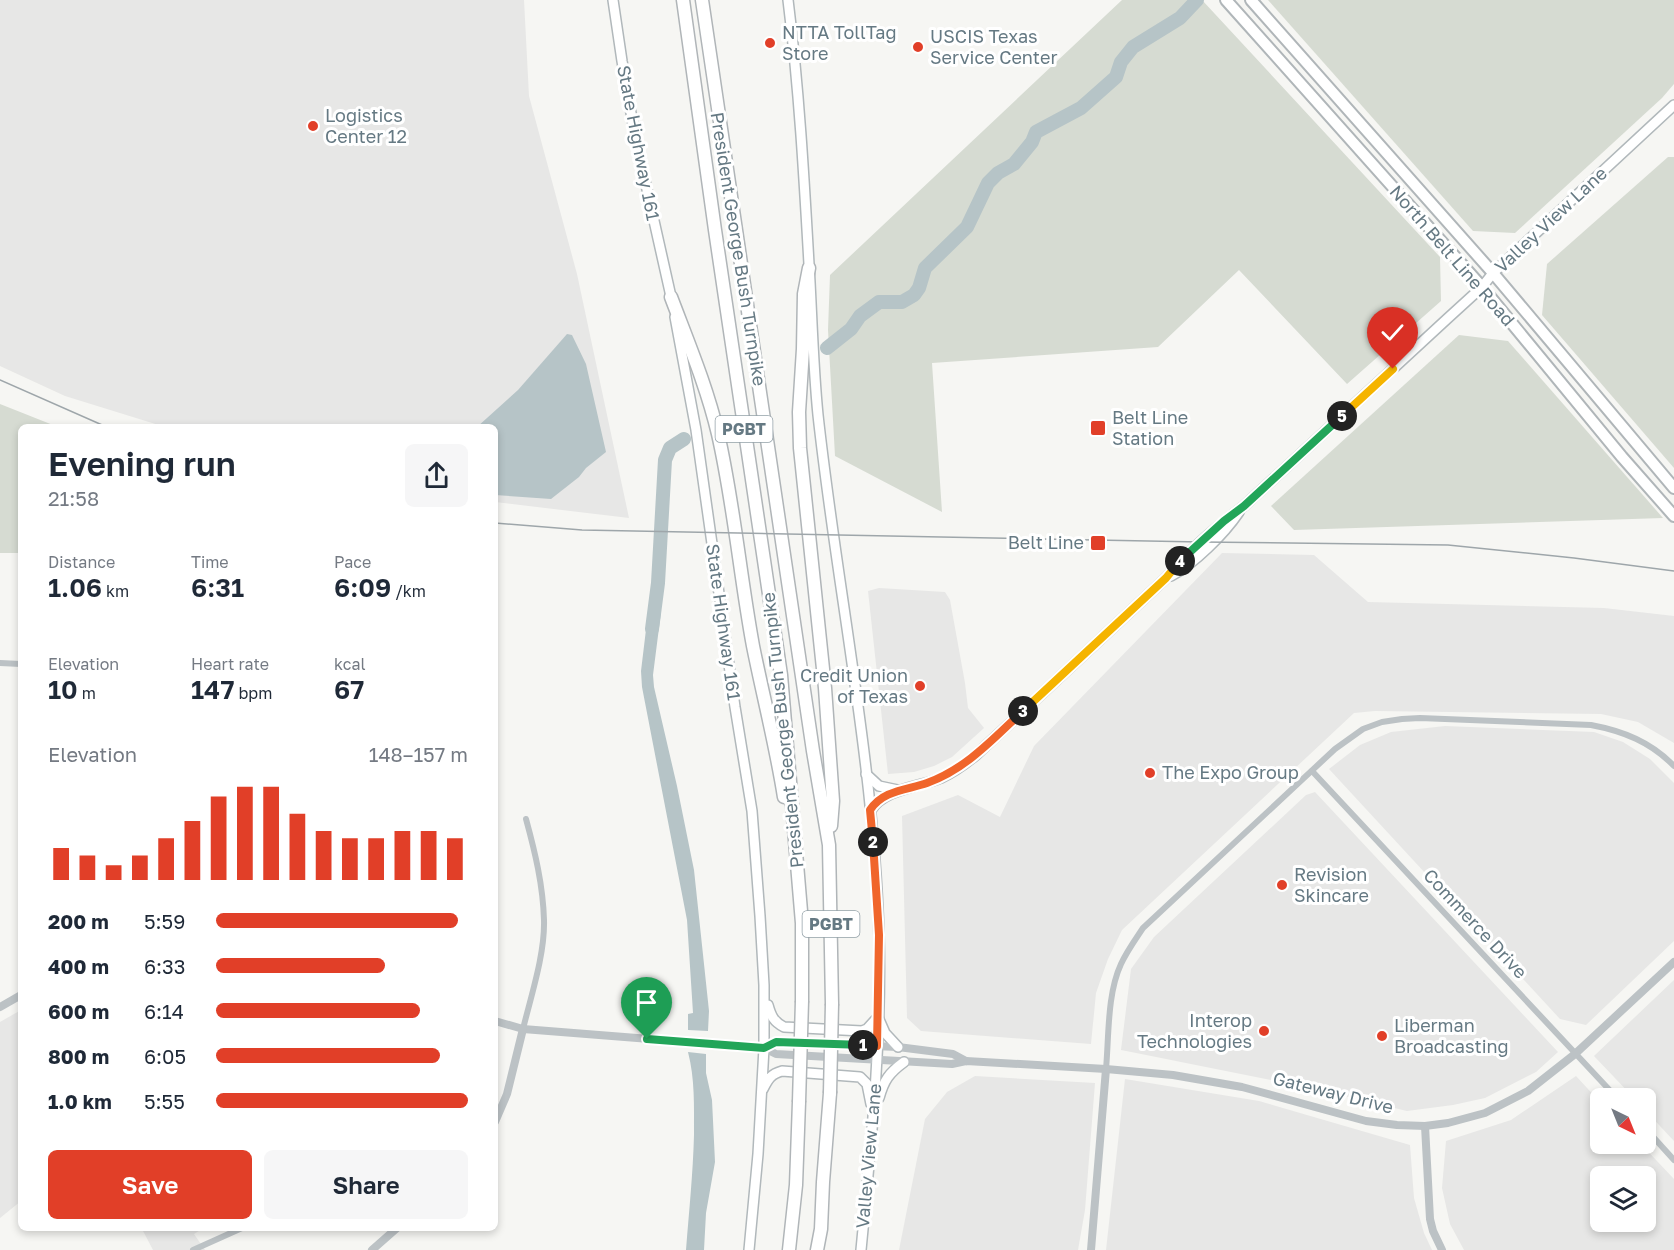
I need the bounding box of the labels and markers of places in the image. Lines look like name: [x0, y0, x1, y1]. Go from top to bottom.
place label: NTTA TollTag Store: [782, 21, 896, 64]
place label: USCIS Texas Service Center: [930, 25, 1057, 68]
marker: NTTA TollTag Store: [763, 36, 777, 50]
marker: USCIS Texas Service Center: [911, 40, 925, 54]
place label: Logistics Center 12: [325, 104, 407, 147]
marker: Logistics Center 12: [306, 119, 320, 133]
pin: [1367, 307, 1418, 369]
pin: 5: [1327, 401, 1357, 431]
place label: Belt Line Station: [1112, 406, 1188, 449]
marker: Belt Line Station: [1089, 419, 1107, 437]
place label: Belt Line: [1008, 531, 1084, 553]
marker: Belt Line: [1089, 534, 1107, 552]
pin: 4: [1165, 546, 1195, 576]
place label: Credit Union of Texas: [800, 664, 908, 707]
marker: Credit Union of Texas: [913, 679, 927, 693]
pin: 3: [1008, 696, 1038, 726]
place label: The Expo Group: [1162, 761, 1299, 783]
marker: The Expo Group: [1143, 766, 1157, 780]
pin: 2: [858, 827, 888, 857]
place label: Revision Skincare: [1294, 863, 1369, 906]
marker: Revision Skincare: [1275, 878, 1289, 892]
pin: [621, 977, 672, 1039]
place label: Interop Technologies: [1137, 1009, 1252, 1052]
place label: Liberman Broadcasting: [1394, 1014, 1509, 1057]
marker: Interop Technologies: [1257, 1024, 1271, 1038]
marker: Liberman Broadcasting: [1375, 1029, 1389, 1043]
pin: 1: [848, 1030, 878, 1060]

